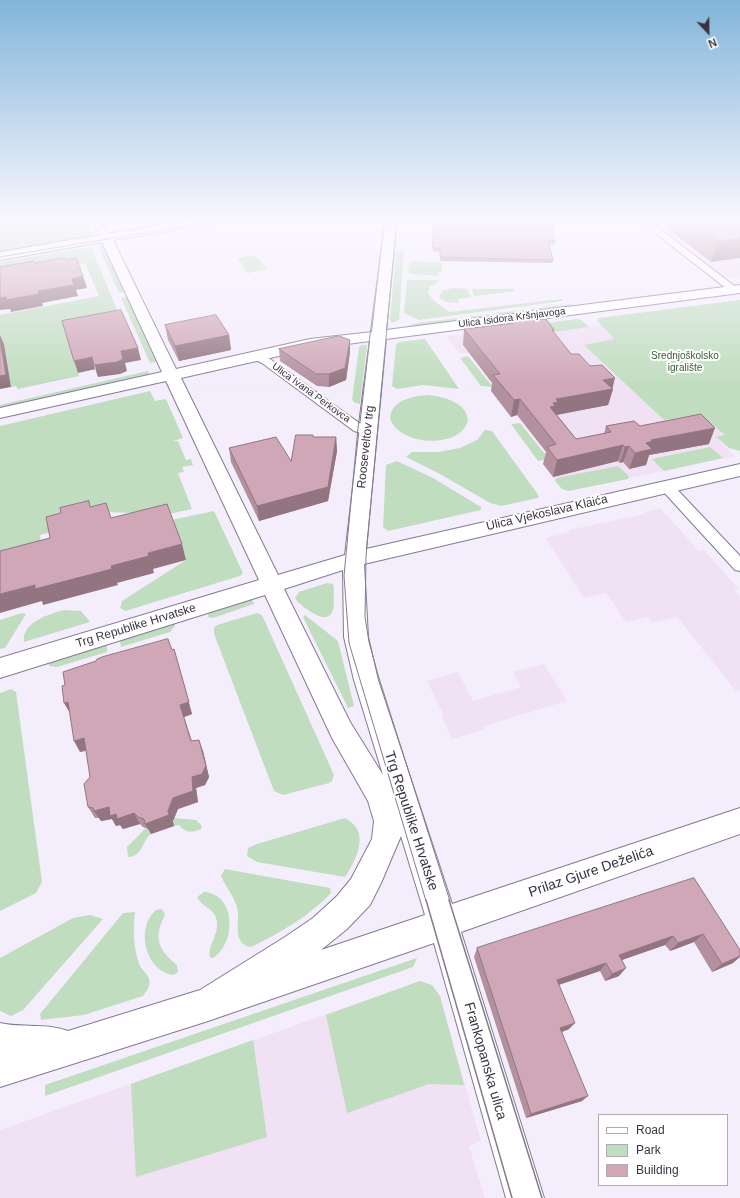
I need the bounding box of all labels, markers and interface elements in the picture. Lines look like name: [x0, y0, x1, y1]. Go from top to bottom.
north arrow: [688, 12, 728, 52]
text: N: [707, 36, 718, 50]
street label: Ulica Isidora Kršnjavoga: [458, 305, 566, 331]
park label: Srednjoškolsko igralište: [651, 350, 719, 374]
street label: Ulica Ivana Perkovca: [269, 361, 353, 425]
street label: Rooseveltov trg: [354, 405, 378, 489]
street label: Ulica Vjekoslava Klaića: [485, 492, 609, 534]
street label: Trg Republike Hrvatske: [74, 601, 198, 651]
street label: Trg Republike Hrvatske: [380, 749, 442, 893]
street label: Prilaz Gjure Deželića: [526, 843, 656, 901]
street label: Frankopanska ulica: [460, 1000, 510, 1122]
legend: [598, 1114, 728, 1186]
text: Road: [636, 1123, 665, 1137]
text: Park: [636, 1143, 661, 1157]
text: Building: [636, 1163, 679, 1177]

